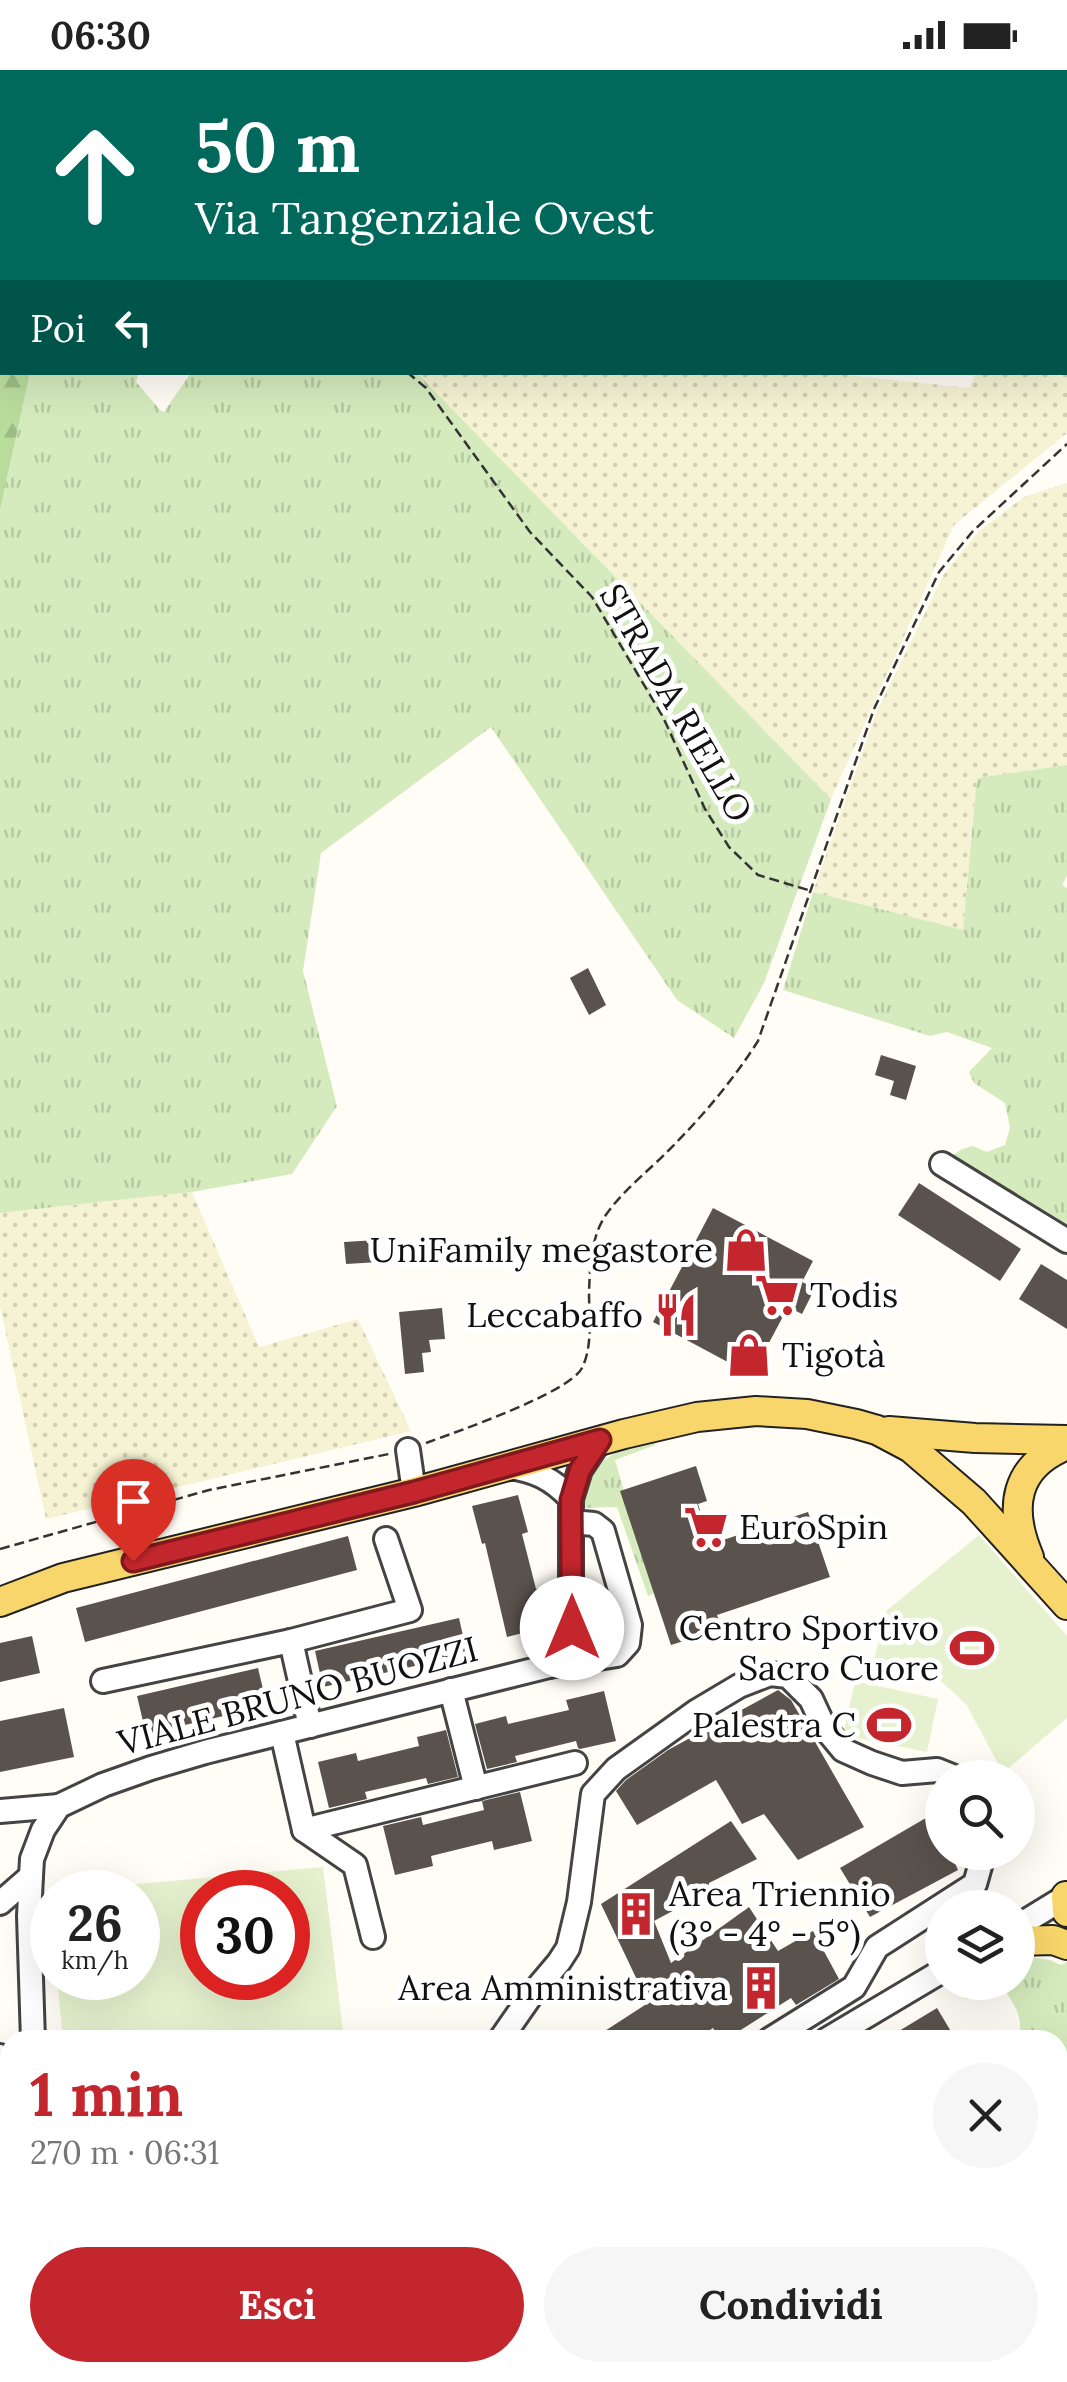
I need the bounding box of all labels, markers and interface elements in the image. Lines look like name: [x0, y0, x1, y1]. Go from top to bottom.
text: 06:30: [50, 11, 151, 59]
text: 50 m: [195, 102, 360, 191]
icon: ahead: [30, 110, 160, 240]
text: Via Tangenziale Ovest: [195, 189, 654, 246]
icon: left: [106, 300, 161, 355]
text: Poi: [30, 304, 86, 352]
street label: STRADA RIELLO: [590, 576, 763, 830]
shop icon: UniFamily megastore: [722, 1226, 770, 1274]
place label: UniFamily megastore: [370, 1227, 713, 1272]
supermarket icon: Todis: [753, 1271, 801, 1319]
place label: Todis: [810, 1272, 898, 1317]
restaurant icon: Leccabaffo: [652, 1291, 700, 1339]
place label: Leccabaffo: [466, 1292, 643, 1337]
shop icon: Tigotà: [725, 1331, 773, 1379]
place label: Tigotà: [782, 1332, 886, 1377]
pin: [91, 1459, 176, 1562]
icon: arrive: [106, 1474, 161, 1529]
supermarket icon: EuroSpin: [682, 1503, 730, 1551]
place label: EuroSpin: [739, 1504, 888, 1549]
position arrow: [520, 1576, 624, 1680]
place label: Centro Sportivo Sacro Cuore: [679, 1605, 939, 1690]
sports icon: Centro Sportivo Sacro Cuore: [948, 1624, 996, 1672]
street label: VIALE BRUNO BUOZZI: [112, 1626, 483, 1765]
sports icon: Palestra C: [865, 1701, 913, 1749]
place label: Palestra C: [692, 1702, 856, 1747]
map controls: [925, 1760, 1035, 2000]
button: search: [925, 1760, 1035, 1870]
speed limit sign: 30: [180, 1870, 310, 2000]
place label: Area Triennio (3° - 4° - 5°): [668, 1871, 891, 1956]
building icon: Area Triennio (3° - 4° - 5°): [612, 1890, 660, 1938]
button: layers: [925, 1890, 1035, 2000]
text: 26: [67, 1891, 123, 1955]
text: km/h: [61, 1944, 129, 1976]
building icon: Area Amministrativa: [737, 1964, 785, 2012]
place label: Area Amministrativa: [397, 1965, 728, 2010]
text: 1 min: [30, 2056, 183, 2132]
button: close: [933, 2063, 1038, 2168]
text: 270 m · 06:31: [30, 2132, 220, 2173]
button: Esci: [30, 2247, 524, 2362]
button: Condividi: [544, 2247, 1038, 2362]

